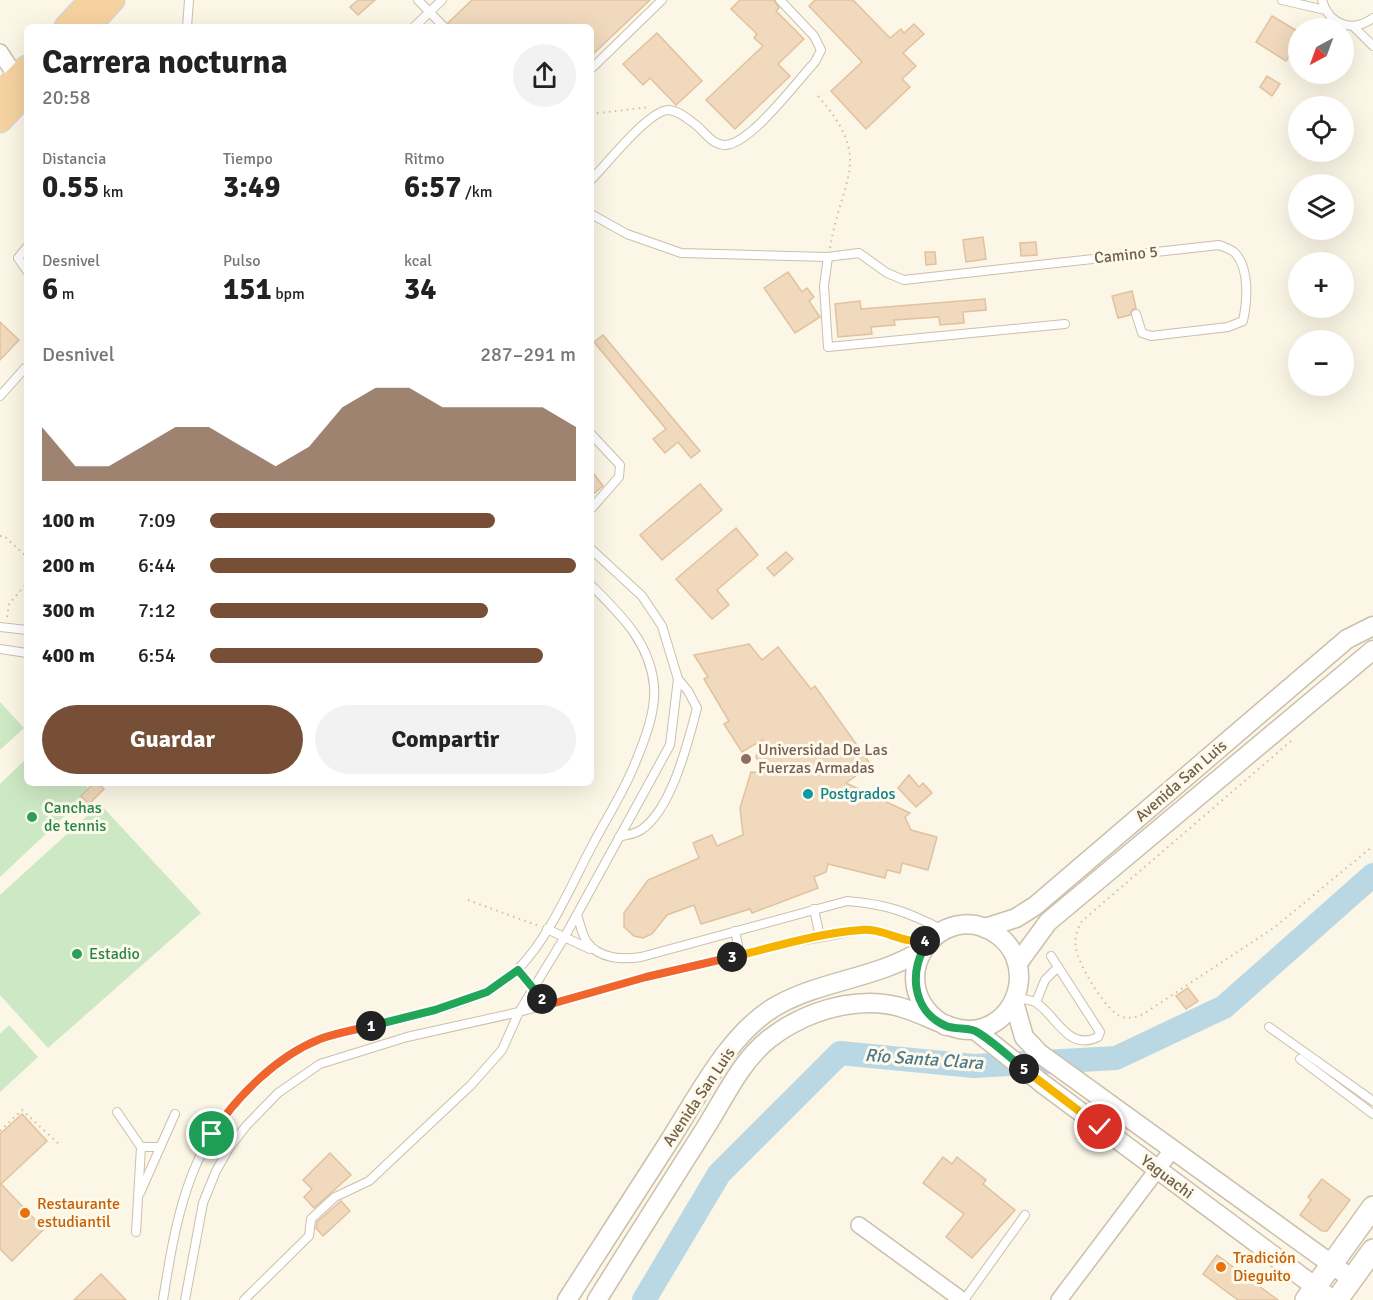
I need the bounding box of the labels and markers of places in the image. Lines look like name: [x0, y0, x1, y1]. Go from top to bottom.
place label: Universidad De Las Fuerzas Armadas: [758, 740, 888, 778]
marker: Universidad De Las Fuerzas Armadas: [739, 752, 753, 766]
place label: Postgrados: [820, 784, 896, 804]
marker: Postgrados: [801, 787, 815, 801]
place label: Canchas de tennis: [44, 798, 106, 836]
marker: Canchas de tennis: [25, 810, 39, 824]
pin: 4: [910, 926, 940, 956]
pin: 3: [717, 942, 747, 972]
place label: Estadio: [89, 944, 140, 964]
marker: Estadio: [70, 947, 84, 961]
pin: 2: [527, 984, 557, 1014]
pin: 1: [356, 1011, 386, 1041]
pin: 5: [1009, 1054, 1039, 1084]
pin: [1074, 1101, 1125, 1152]
pin: [186, 1108, 237, 1159]
place label: Restaurante estudiantil: [37, 1194, 120, 1232]
marker: Restaurante estudiantil: [18, 1206, 32, 1220]
place label: Tradición Dieguito: [1233, 1248, 1296, 1286]
marker: Tradición Dieguito: [1214, 1260, 1228, 1274]

